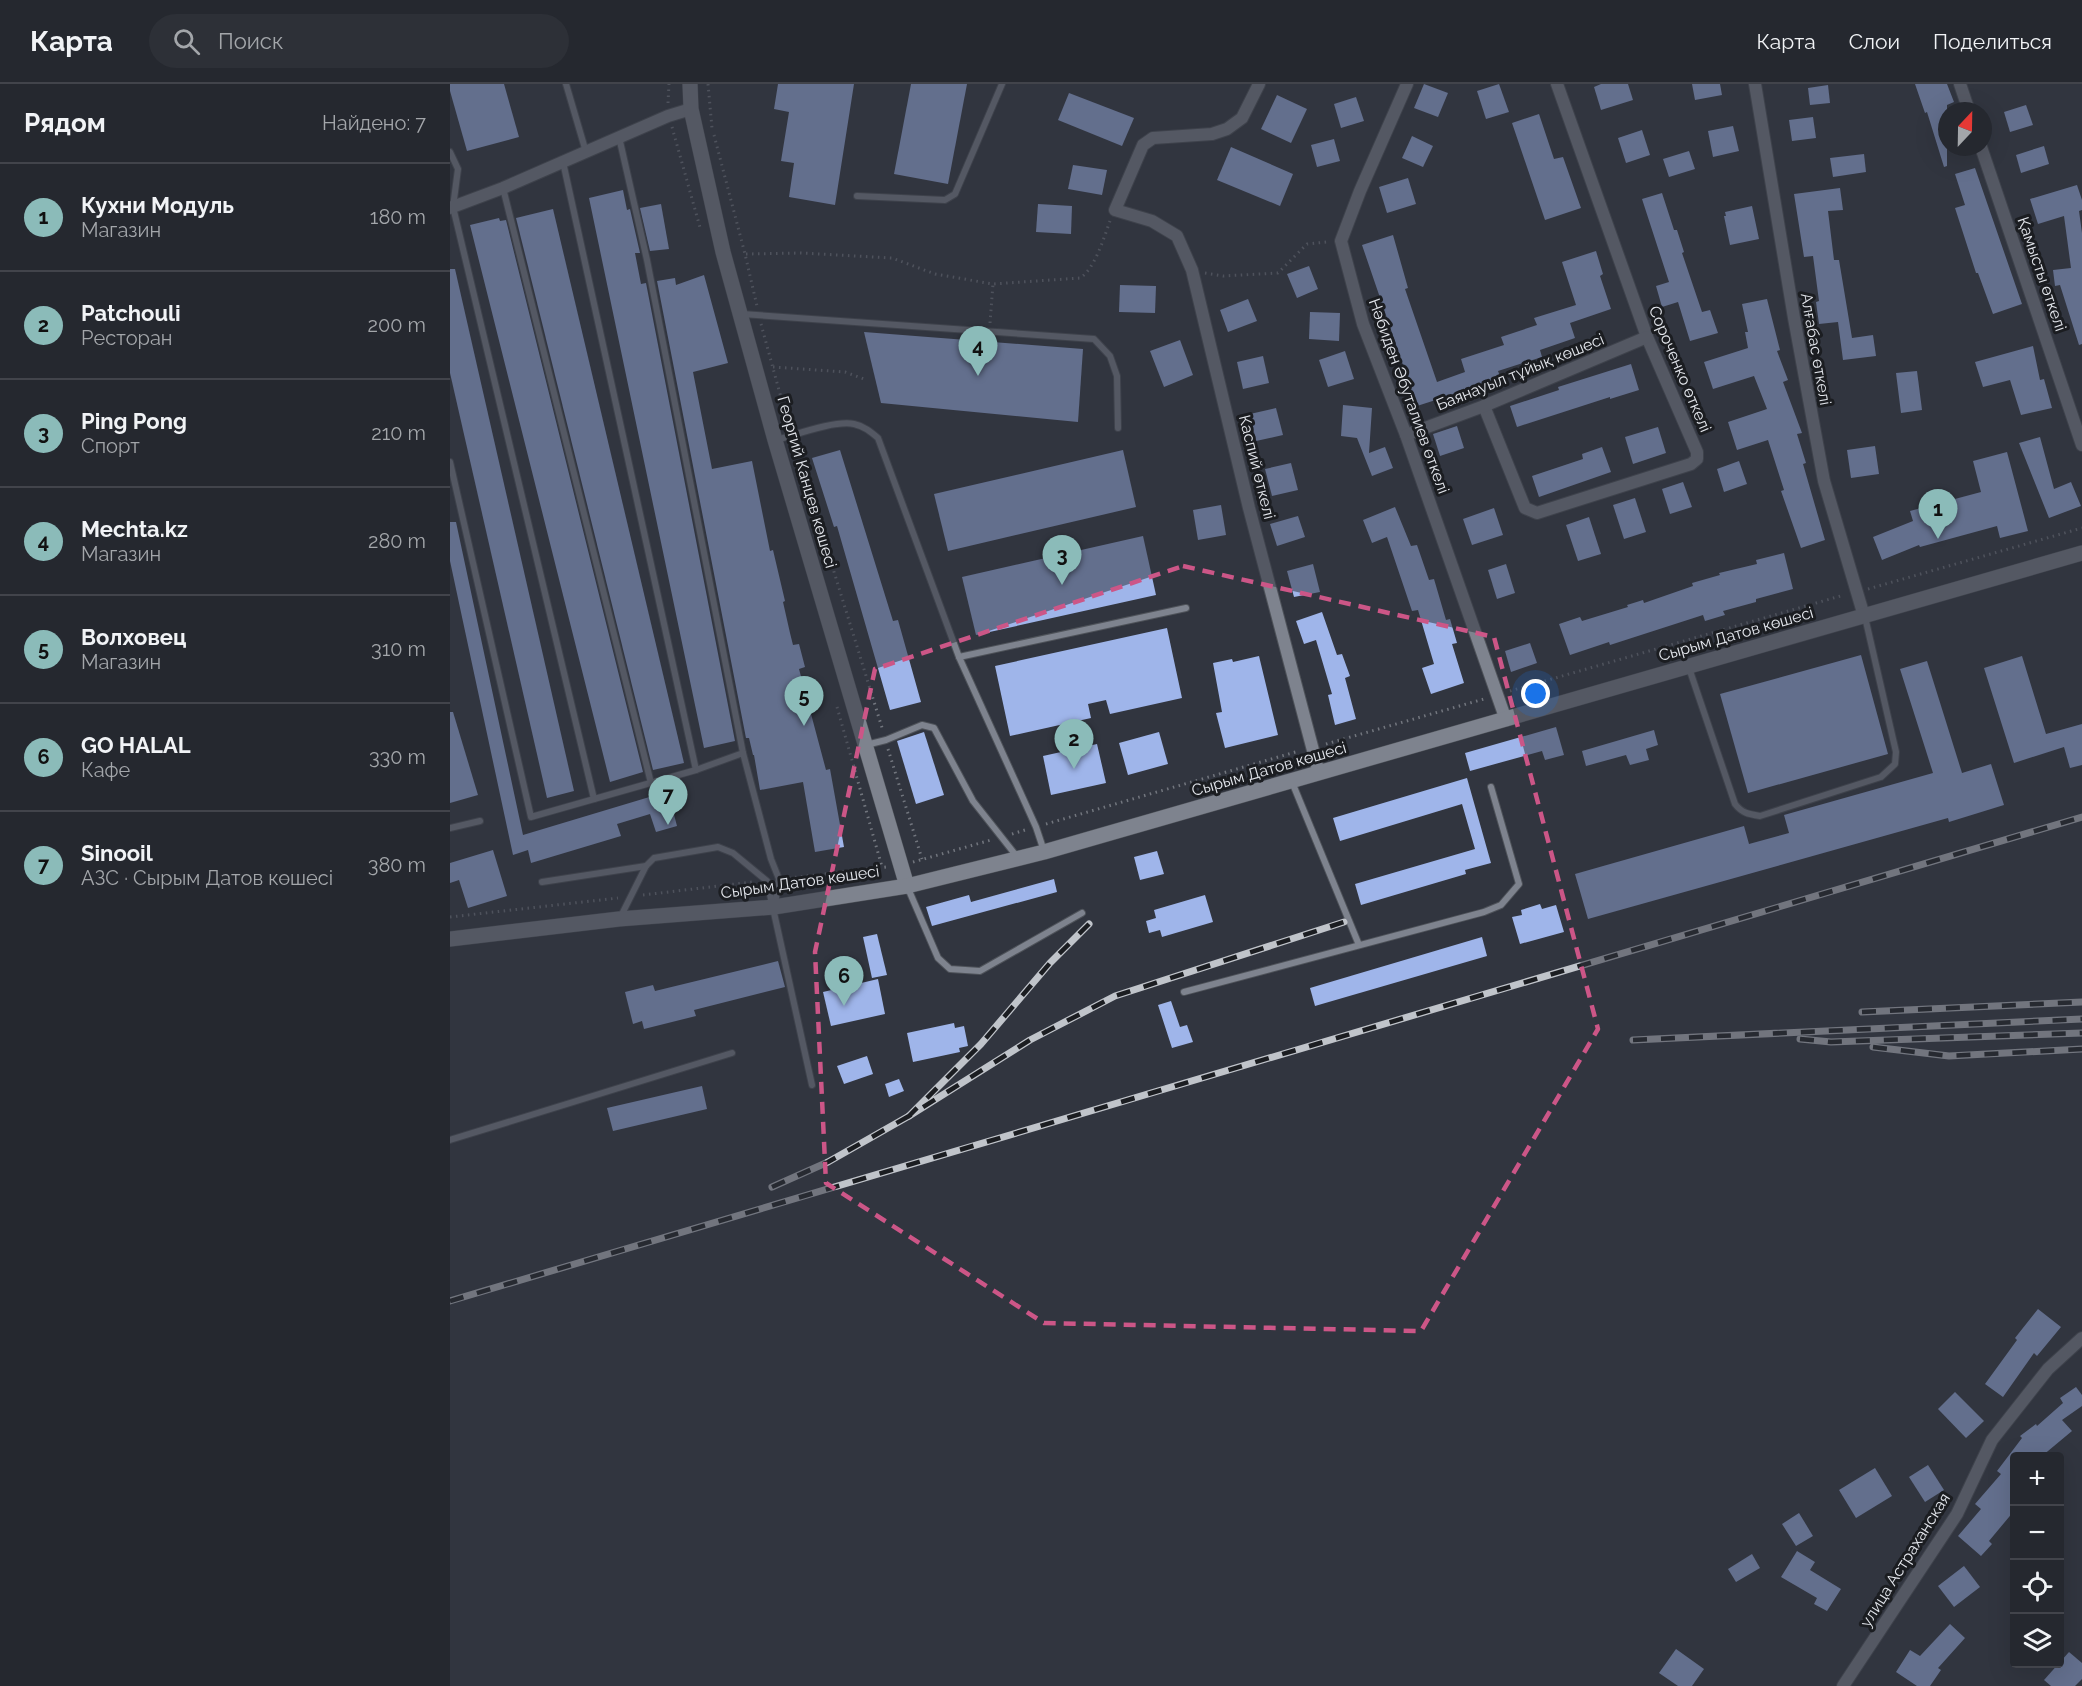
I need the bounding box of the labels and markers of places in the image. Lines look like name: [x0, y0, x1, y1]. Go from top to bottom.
pin: 4: [958, 326, 998, 376]
pin: 1: [1918, 490, 1958, 539]
pin: 3: [1042, 536, 1082, 585]
pin: 5: [784, 676, 824, 726]
pin: 2: [1054, 720, 1094, 769]
pin: 7: [648, 776, 688, 825]
pin: 6: [824, 956, 864, 1006]

